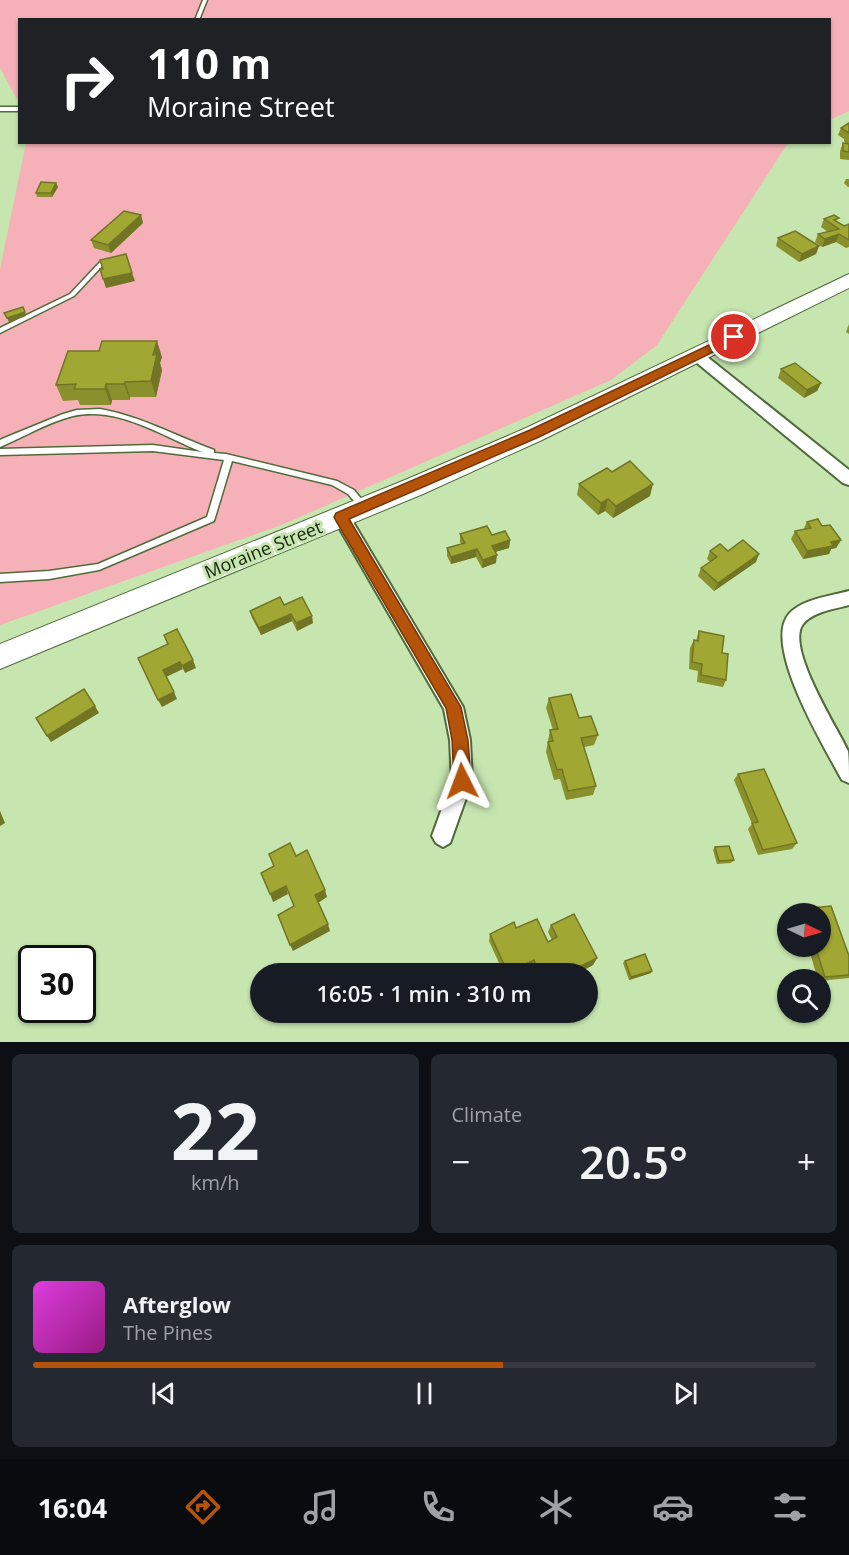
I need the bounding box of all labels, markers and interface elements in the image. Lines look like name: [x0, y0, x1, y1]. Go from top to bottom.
text: 110 m: [147, 34, 271, 91]
icon: right: [48, 42, 126, 120]
text: Moraine Street: [147, 88, 335, 125]
pin: [708, 311, 759, 362]
icon: arrive: [717, 320, 750, 353]
street label: Moraine Street: [201, 514, 325, 584]
position arrow: [430, 749, 494, 813]
north arrow: [777, 903, 831, 957]
map controls: [777, 903, 831, 1023]
speed limit sign: 30: [18, 945, 96, 1023]
button: search: [777, 969, 831, 1023]
text: 16:05 · 1 min · 310 m: [316, 978, 532, 1008]
text: 22: [171, 1077, 260, 1183]
text: Climate: [452, 1101, 522, 1128]
text: 20.5°: [579, 1131, 688, 1192]
text: −: [452, 1139, 470, 1184]
text: +: [797, 1139, 816, 1184]
text: km/h: [191, 1169, 240, 1196]
text: Afterglow: [123, 1289, 231, 1319]
text: The Pines: [123, 1319, 213, 1346]
icon: previous: [147, 1377, 180, 1410]
icon: pause: [408, 1377, 441, 1410]
icon: next: [669, 1377, 702, 1410]
icon: directions: [182, 1486, 224, 1528]
icon: music: [300, 1486, 342, 1528]
icon: phone: [417, 1486, 459, 1528]
icon: climate: [535, 1486, 577, 1528]
icon: car: [652, 1486, 694, 1528]
icon: filters: [769, 1486, 811, 1528]
text: 16:04: [38, 1489, 107, 1526]

